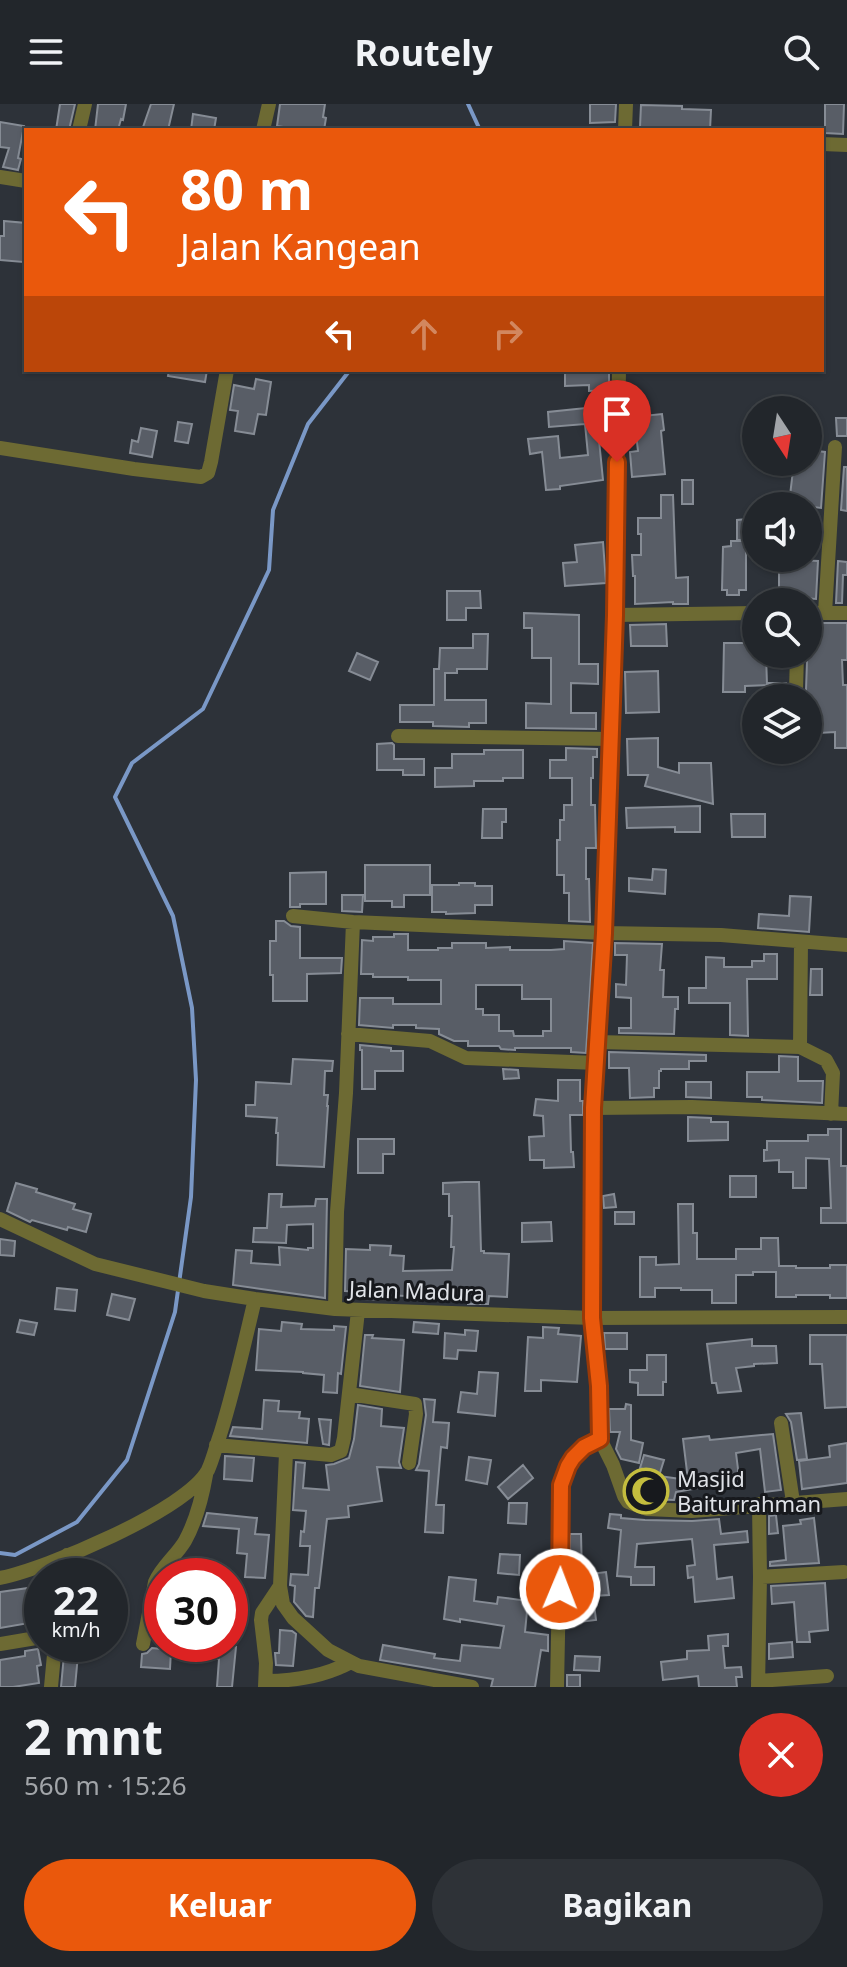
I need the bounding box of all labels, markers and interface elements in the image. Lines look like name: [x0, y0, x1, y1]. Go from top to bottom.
text: Routely: [355, 28, 492, 77]
icon: menu: [24, 30, 68, 74]
icon: search: [779, 30, 823, 74]
text: 80 m: [180, 150, 313, 226]
icon: left: [48, 160, 152, 264]
text: Jalan Kangean: [180, 222, 421, 271]
icon: left: [318, 312, 362, 356]
icon: ahead: [402, 312, 446, 356]
icon: right: [486, 312, 530, 356]
pin: [583, 380, 651, 462]
icon: arrive: [595, 392, 639, 436]
north arrow: [742, 396, 822, 476]
map controls: [742, 396, 822, 764]
button: sound: [742, 492, 822, 572]
button: search: [742, 588, 822, 668]
button: layers: [742, 684, 822, 764]
street label: Jalan Madura: [346, 1273, 486, 1307]
place label: Masjid Baiturrahman: [677, 1463, 821, 1518]
mosque icon: Masjid Baiturrahman: [622, 1467, 670, 1515]
position arrow: [518, 1547, 602, 1631]
speed limit sign: 30: [144, 1558, 248, 1662]
text: 22: [53, 1572, 99, 1627]
text: km/h: [51, 1616, 101, 1643]
text: 2 mnt: [24, 1704, 163, 1769]
button: close: [739, 1713, 823, 1797]
text: 560 m · 15:26: [24, 1767, 187, 1803]
button: Keluar: [24, 1859, 416, 1951]
button: Bagikan: [432, 1859, 823, 1951]

